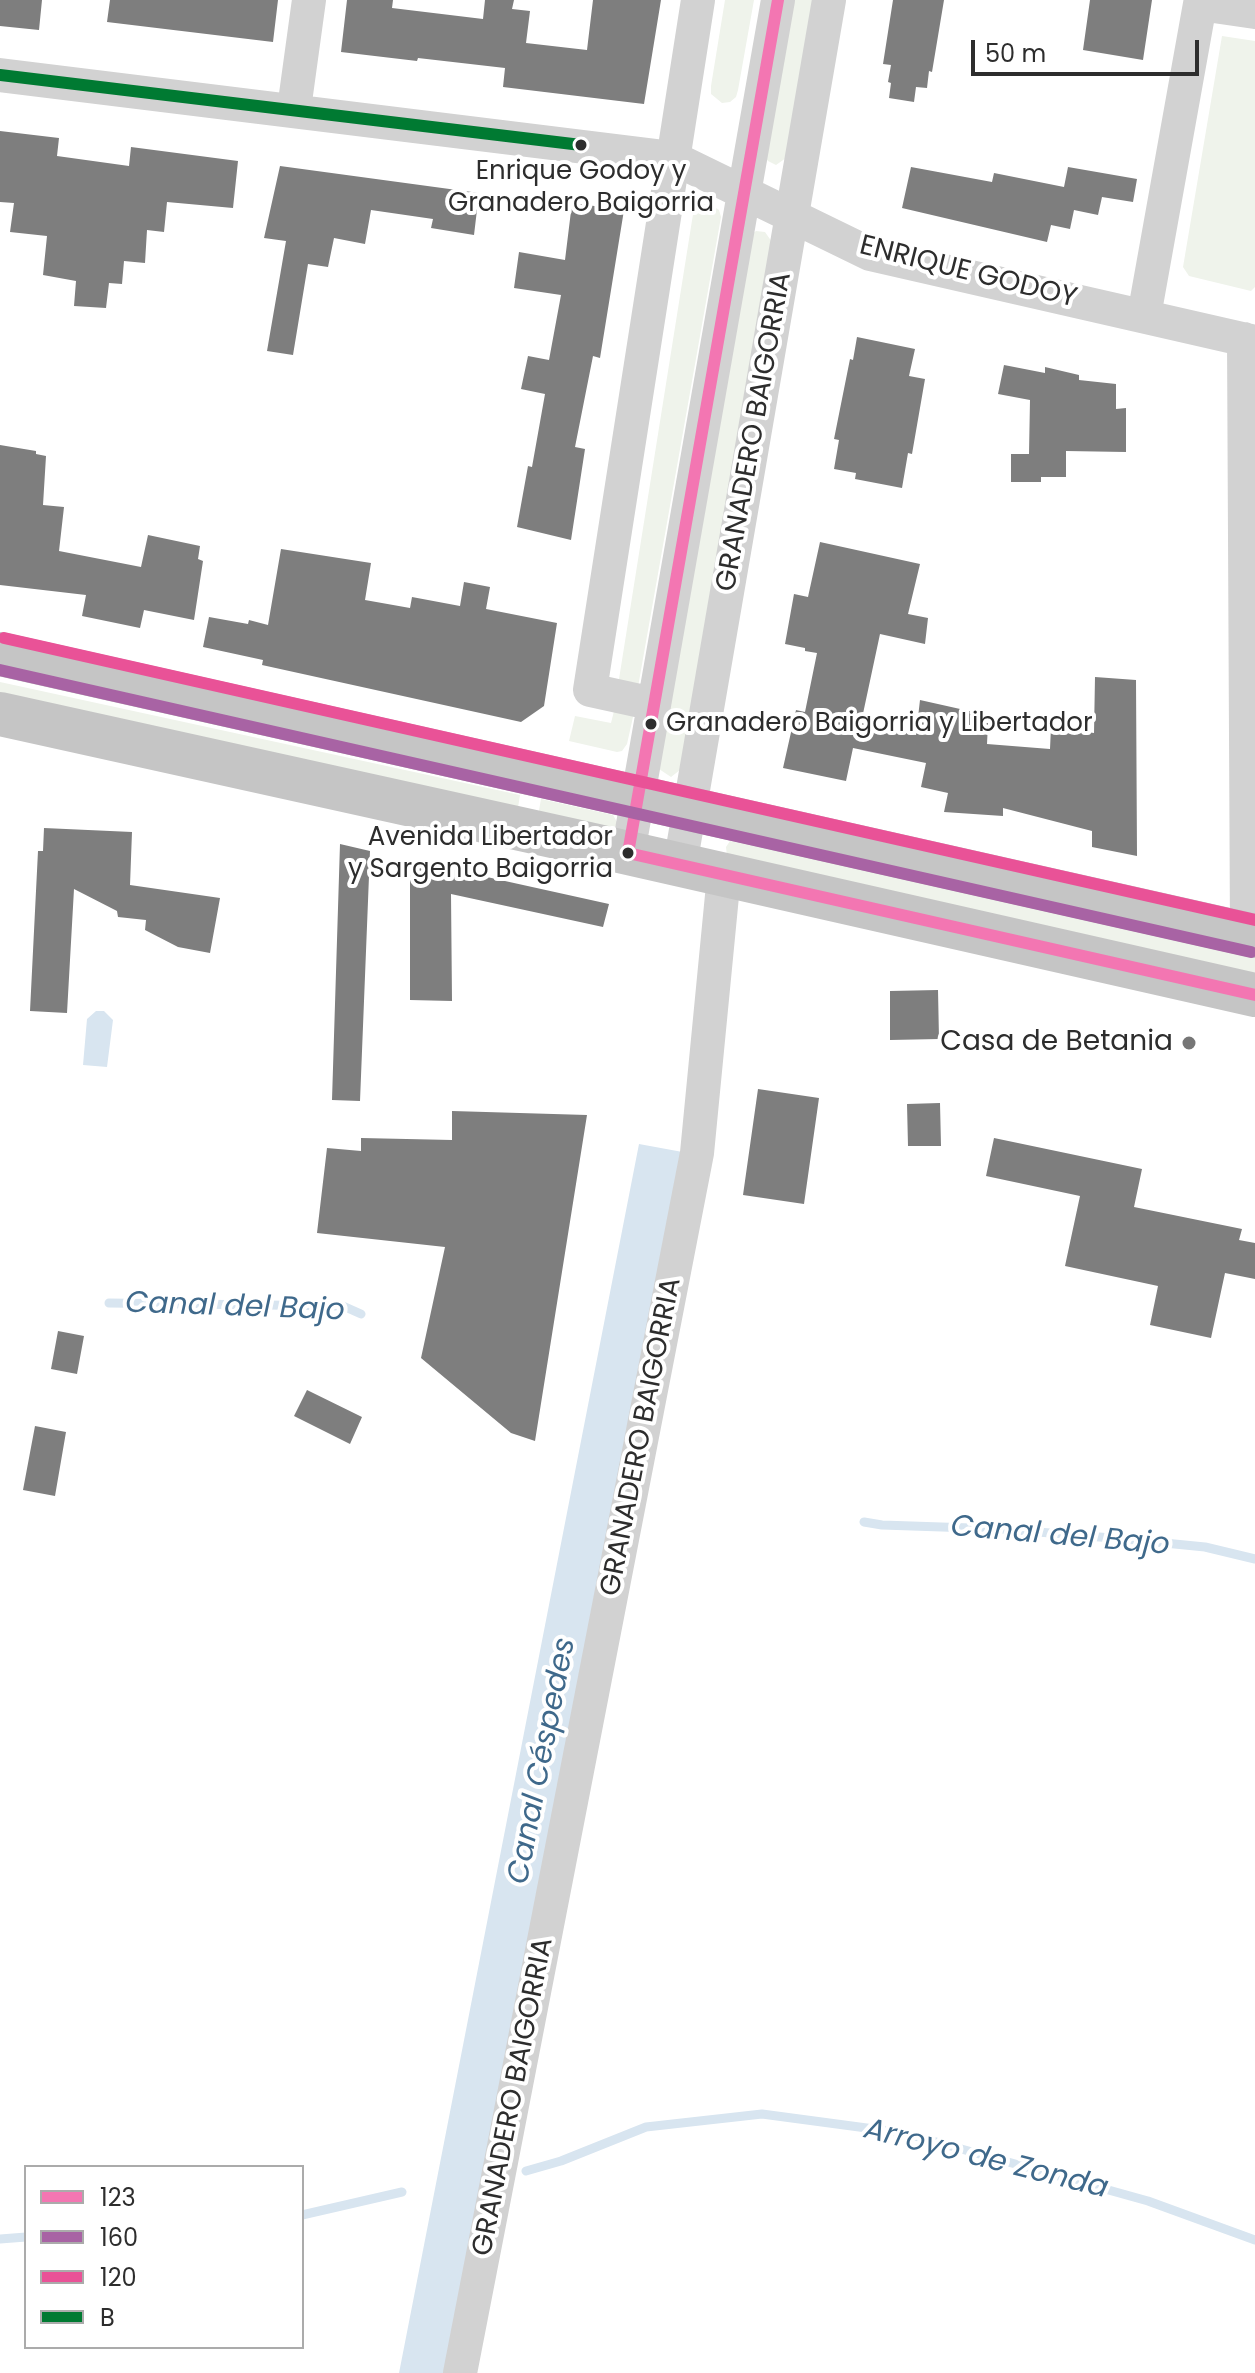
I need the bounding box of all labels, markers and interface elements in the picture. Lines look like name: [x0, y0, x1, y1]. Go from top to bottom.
scale bar: [975, 24, 1203, 74]
text: 50 m: [985, 37, 1046, 70]
marker: Enrique Godoy y Granadero Baigorria: [573, 137, 589, 153]
place label: Enrique Godoy y Granadero Baigorria: [448, 156, 714, 218]
street label: ENRIQUE GODOY: [856, 230, 1080, 316]
street label: GRANADERO BAIGORRIA: [710, 270, 800, 594]
place label: Granadero Baigorria y Libertador: [666, 708, 1093, 740]
marker: Granadero Baigorria y Libertador: [643, 716, 659, 732]
place label: Avenida Libertador y Sargento Baigorria: [348, 822, 613, 884]
marker: Avenida Libertador y Sargento Baigorria: [620, 845, 636, 861]
place label: Casa de Betania: [940, 1026, 1173, 1060]
marker: Casa de Betania: [1180, 1034, 1198, 1052]
street label: GRANADERO BAIGORRIA: [595, 1275, 689, 1599]
water label: Canal del Bajo: [125, 1286, 345, 1330]
water label: Canal del Bajo: [949, 1509, 1171, 1565]
water label: Canal Céspedes: [501, 1635, 585, 1887]
street label: GRANADERO BAIGORRIA: [467, 1935, 561, 2259]
water label: Arroyo de Zonda: [860, 2112, 1112, 2208]
legend: [24, 2165, 304, 2349]
text: 123: [100, 2181, 136, 2214]
text: 160: [100, 2221, 138, 2254]
text: 120: [100, 2261, 137, 2294]
text: B: [100, 2301, 115, 2334]

